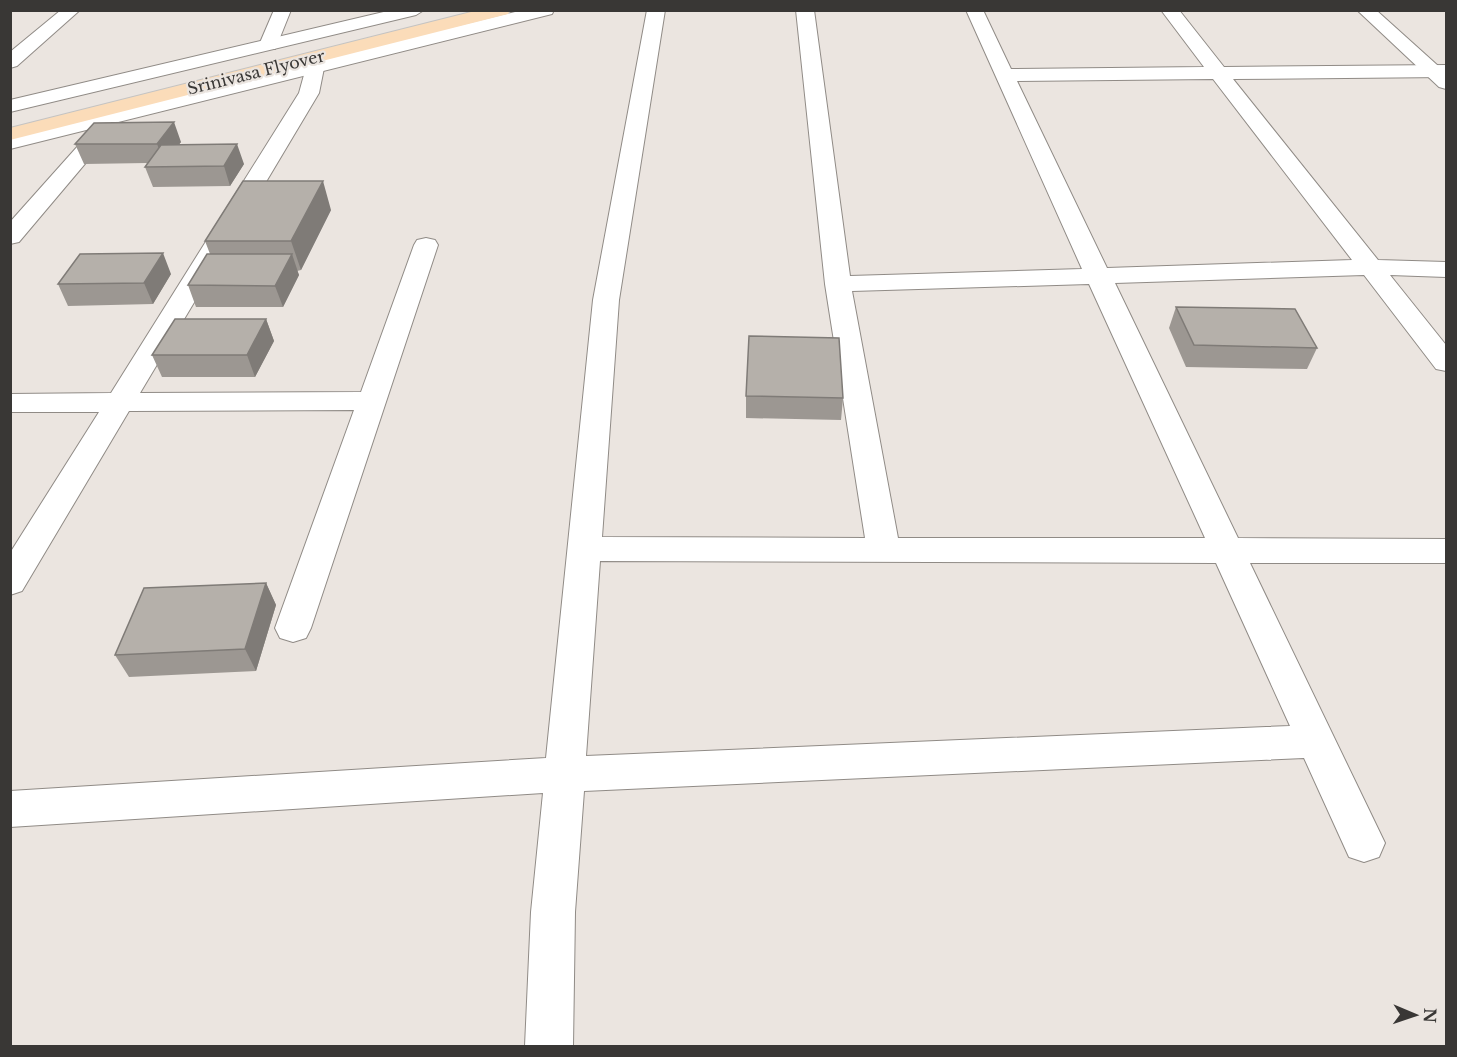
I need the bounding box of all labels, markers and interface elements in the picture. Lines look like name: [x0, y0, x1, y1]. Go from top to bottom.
street label: Srinivasa Flyover: [185, 45, 327, 99]
north arrow: [1385, 985, 1445, 1045]
text: N: [1420, 1008, 1440, 1023]

